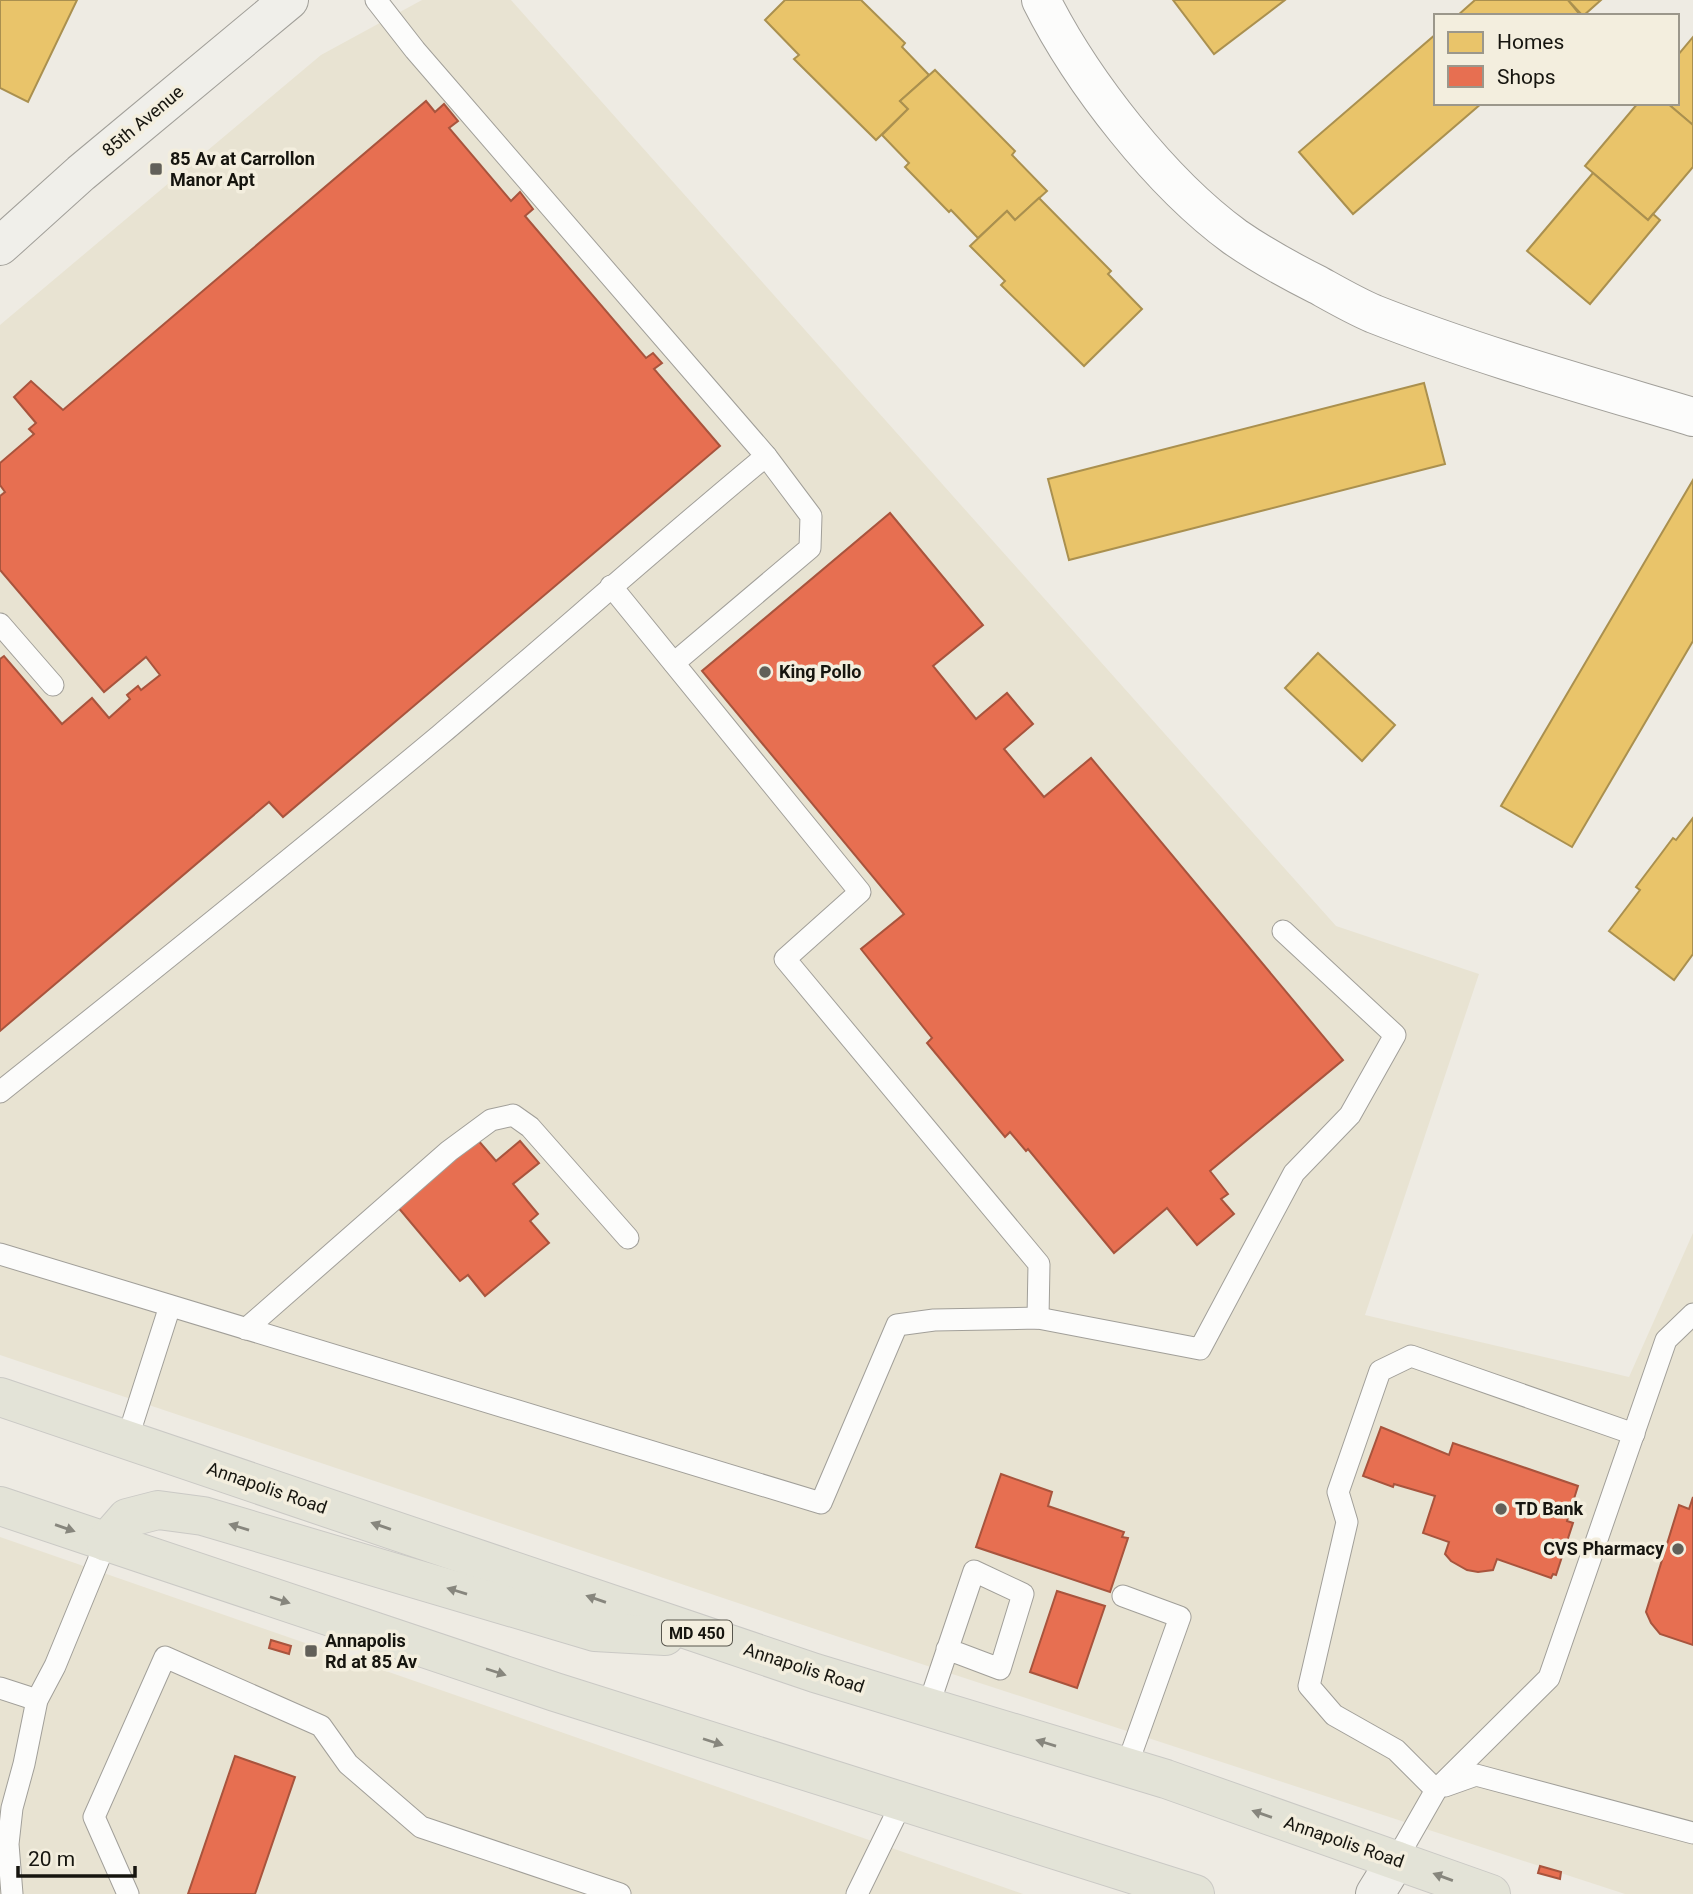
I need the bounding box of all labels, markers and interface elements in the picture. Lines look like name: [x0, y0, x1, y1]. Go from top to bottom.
legend: [1434, 14, 1679, 105]
text: Homes: [1497, 30, 1564, 54]
text: Shops: [1497, 65, 1556, 89]
street label: 85th Avenue: [98, 81, 187, 161]
place label: 85 Av at Carrollon Manor Apt: [170, 148, 315, 190]
marker: 85 Av at Carrollon Manor Apt: [148, 161, 164, 177]
place label: King Pollo: [779, 661, 861, 682]
marker: King Pollo: [757, 664, 773, 680]
street label: Annapolis Road: [204, 1457, 330, 1518]
place label: TD Bank: [1515, 1498, 1584, 1519]
marker: TD Bank: [1493, 1501, 1509, 1517]
one-way arrow: [370, 1520, 391, 1531]
one-way arrow: [229, 1521, 250, 1531]
one-way arrow: [54, 1523, 75, 1534]
place label: CVS Pharmacy: [1543, 1538, 1665, 1559]
marker: CVS Pharmacy: [1670, 1541, 1686, 1557]
one-way arrow: [447, 1586, 468, 1596]
one-way arrow: [586, 1593, 607, 1604]
one-way arrow: [270, 1596, 291, 1606]
road number: MD 450: [662, 1620, 732, 1646]
place label: Annapolis Rd at 85 Av: [325, 1630, 417, 1672]
street label: Annapolis Road: [741, 1638, 867, 1697]
marker: Annapolis Rd at 85 Av: [303, 1643, 319, 1659]
one-way arrow: [486, 1667, 507, 1678]
one-way arrow: [702, 1737, 723, 1748]
one-way arrow: [1035, 1737, 1056, 1748]
one-way arrow: [1252, 1808, 1273, 1819]
street label: Annapolis Road: [1281, 1811, 1407, 1872]
scale bar: [18, 1834, 135, 1878]
text: 20 m: [28, 1847, 75, 1871]
one-way arrow: [1433, 1871, 1454, 1882]

